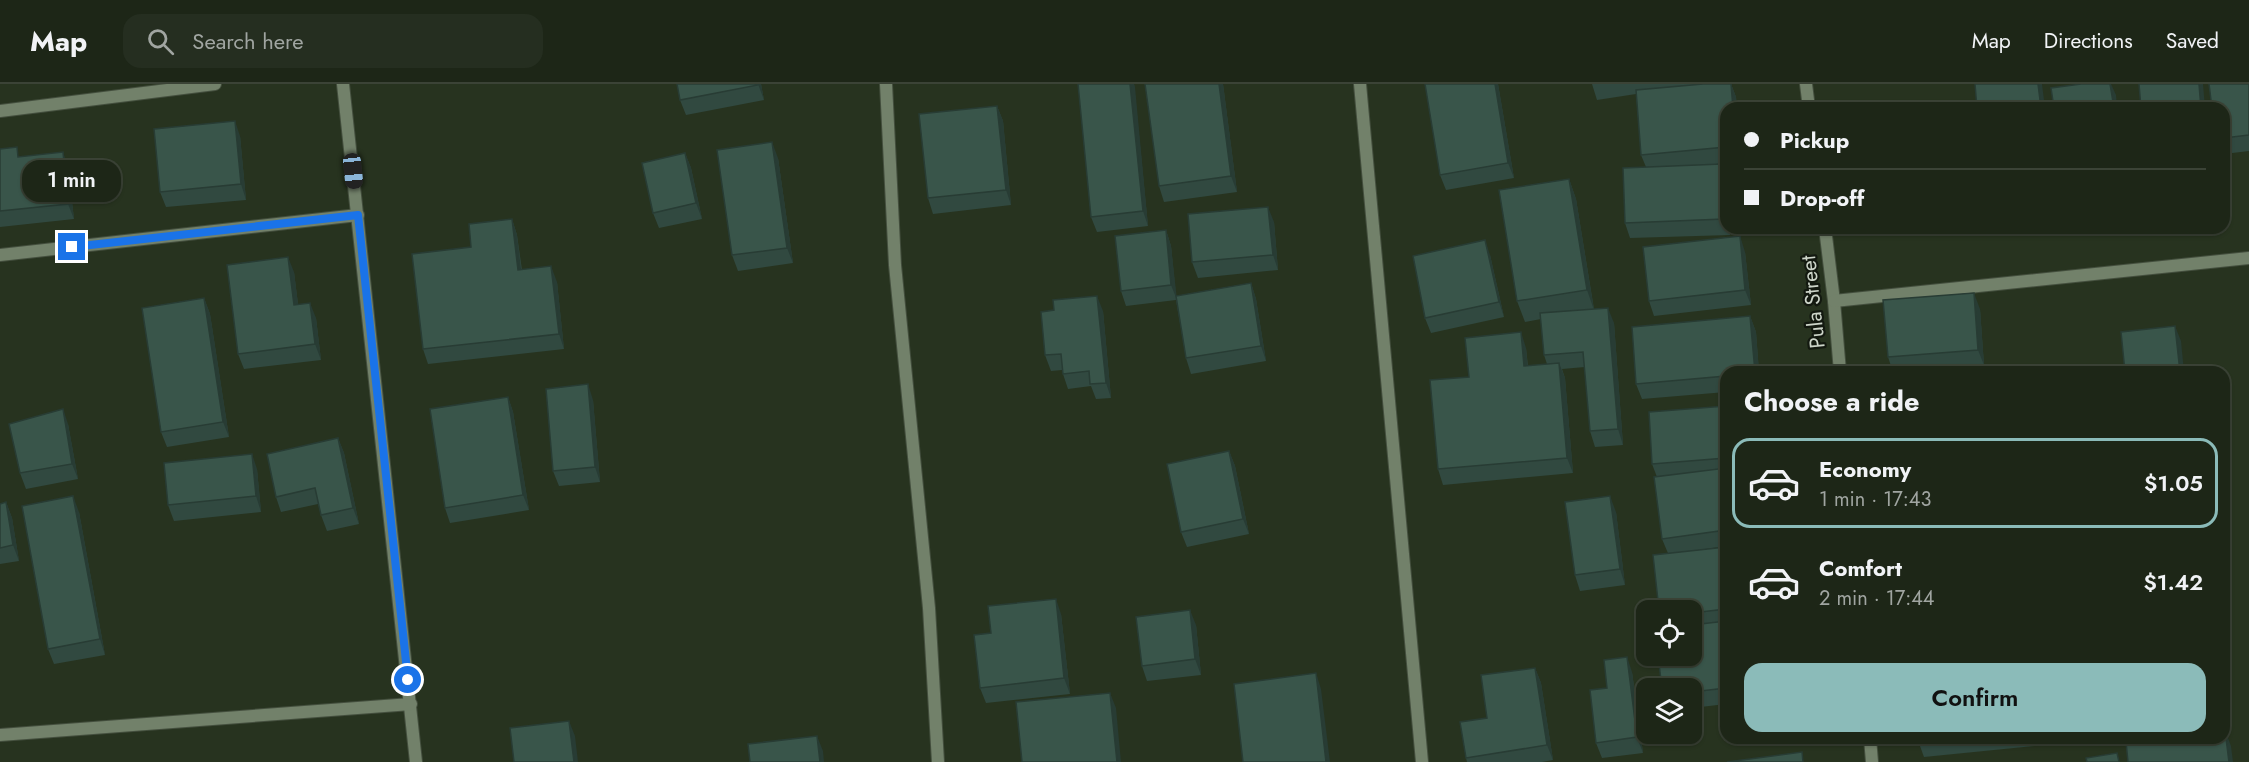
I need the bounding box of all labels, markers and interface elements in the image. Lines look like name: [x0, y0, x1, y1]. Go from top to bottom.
search box: [123, 14, 543, 68]
text: Map: [30, 21, 87, 62]
icon: search: [144, 25, 177, 58]
text: Search here: [192, 25, 304, 57]
text: Map: [1972, 26, 2011, 56]
text: Directions: [2044, 26, 2133, 56]
text: Saved: [2166, 26, 2219, 56]
text: Pickup: [1780, 124, 1849, 156]
car: [342, 152, 364, 190]
callout: 1 min: [22, 160, 122, 202]
text: 1 min: [47, 166, 96, 195]
text: Drop-off: [1780, 182, 1864, 214]
route end: [58, 233, 85, 260]
street label: Pula Street: [1793, 254, 1833, 350]
text: Choose a ride: [1744, 382, 1919, 421]
text: Economy: [1819, 453, 1911, 485]
icon: car: [1747, 456, 1801, 510]
text: $1.05: [2144, 467, 2203, 499]
text: 1 min · 17:43: [1819, 485, 1931, 514]
text: Comfort: [1819, 552, 1902, 584]
icon: car: [1747, 555, 1801, 609]
text: $1.42: [2143, 566, 2203, 598]
text: 2 min · 17:44: [1819, 584, 1935, 613]
map controls: [1636, 600, 1702, 744]
button: locate: [1636, 600, 1702, 666]
button: Confirm: [1744, 663, 2206, 732]
route start: [394, 666, 421, 693]
button: layers: [1636, 678, 1702, 744]

